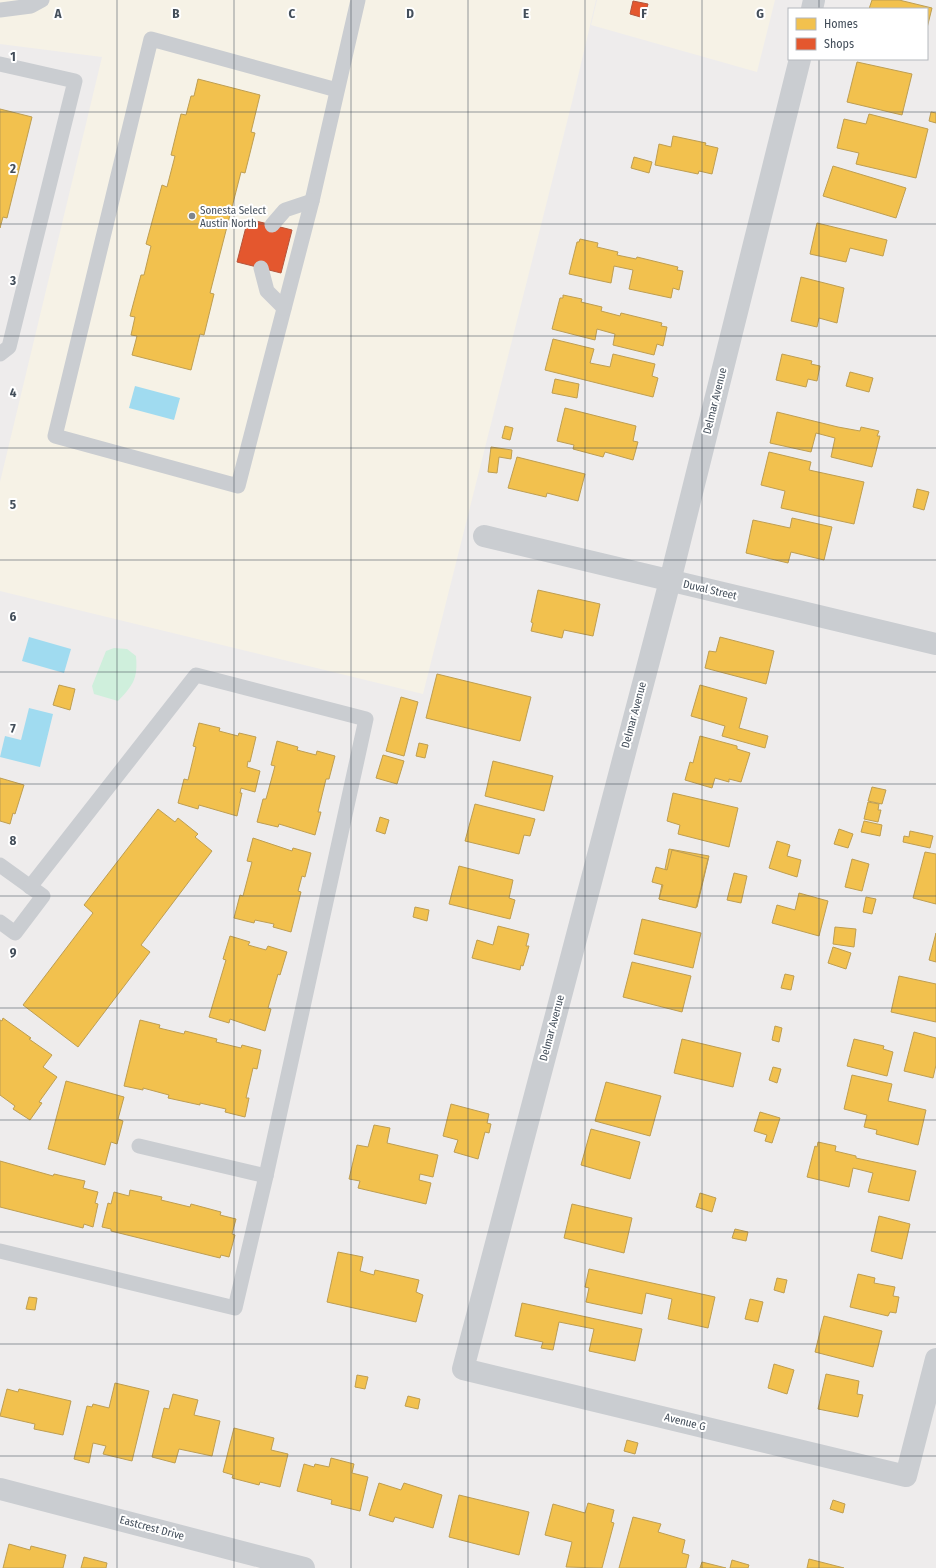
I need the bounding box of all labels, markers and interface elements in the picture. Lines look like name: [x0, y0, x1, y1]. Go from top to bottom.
text: A: [53, 6, 62, 21]
text: B: [172, 6, 180, 21]
text: C: [289, 6, 296, 21]
text: D: [406, 6, 414, 21]
text: E: [523, 6, 529, 21]
text: F: [641, 6, 647, 21]
text: G: [756, 6, 764, 21]
legend: [788, 8, 928, 60]
text: Homes: [824, 17, 858, 31]
text: Shops: [824, 37, 854, 51]
text: 1: [10, 49, 16, 64]
text: 2: [9, 161, 16, 176]
place label: Sonesta Select Austin North: [200, 204, 267, 230]
marker: Sonesta Select Austin North: [187, 211, 197, 221]
text: 3: [9, 273, 16, 288]
street label: Delmar Avenue: [700, 366, 730, 436]
text: 4: [10, 385, 17, 400]
text: 5: [10, 497, 16, 512]
street label: Duval Street: [682, 578, 739, 603]
text: 6: [10, 609, 17, 624]
street label: Delmar Avenue: [619, 680, 649, 750]
text: 7: [10, 721, 16, 736]
text: 8: [10, 833, 17, 848]
text: 9: [10, 945, 17, 960]
street label: Delmar Avenue: [537, 993, 567, 1063]
street label: Avenue G: [663, 1411, 707, 1433]
street label: Eastcrest Drive: [118, 1513, 186, 1543]

